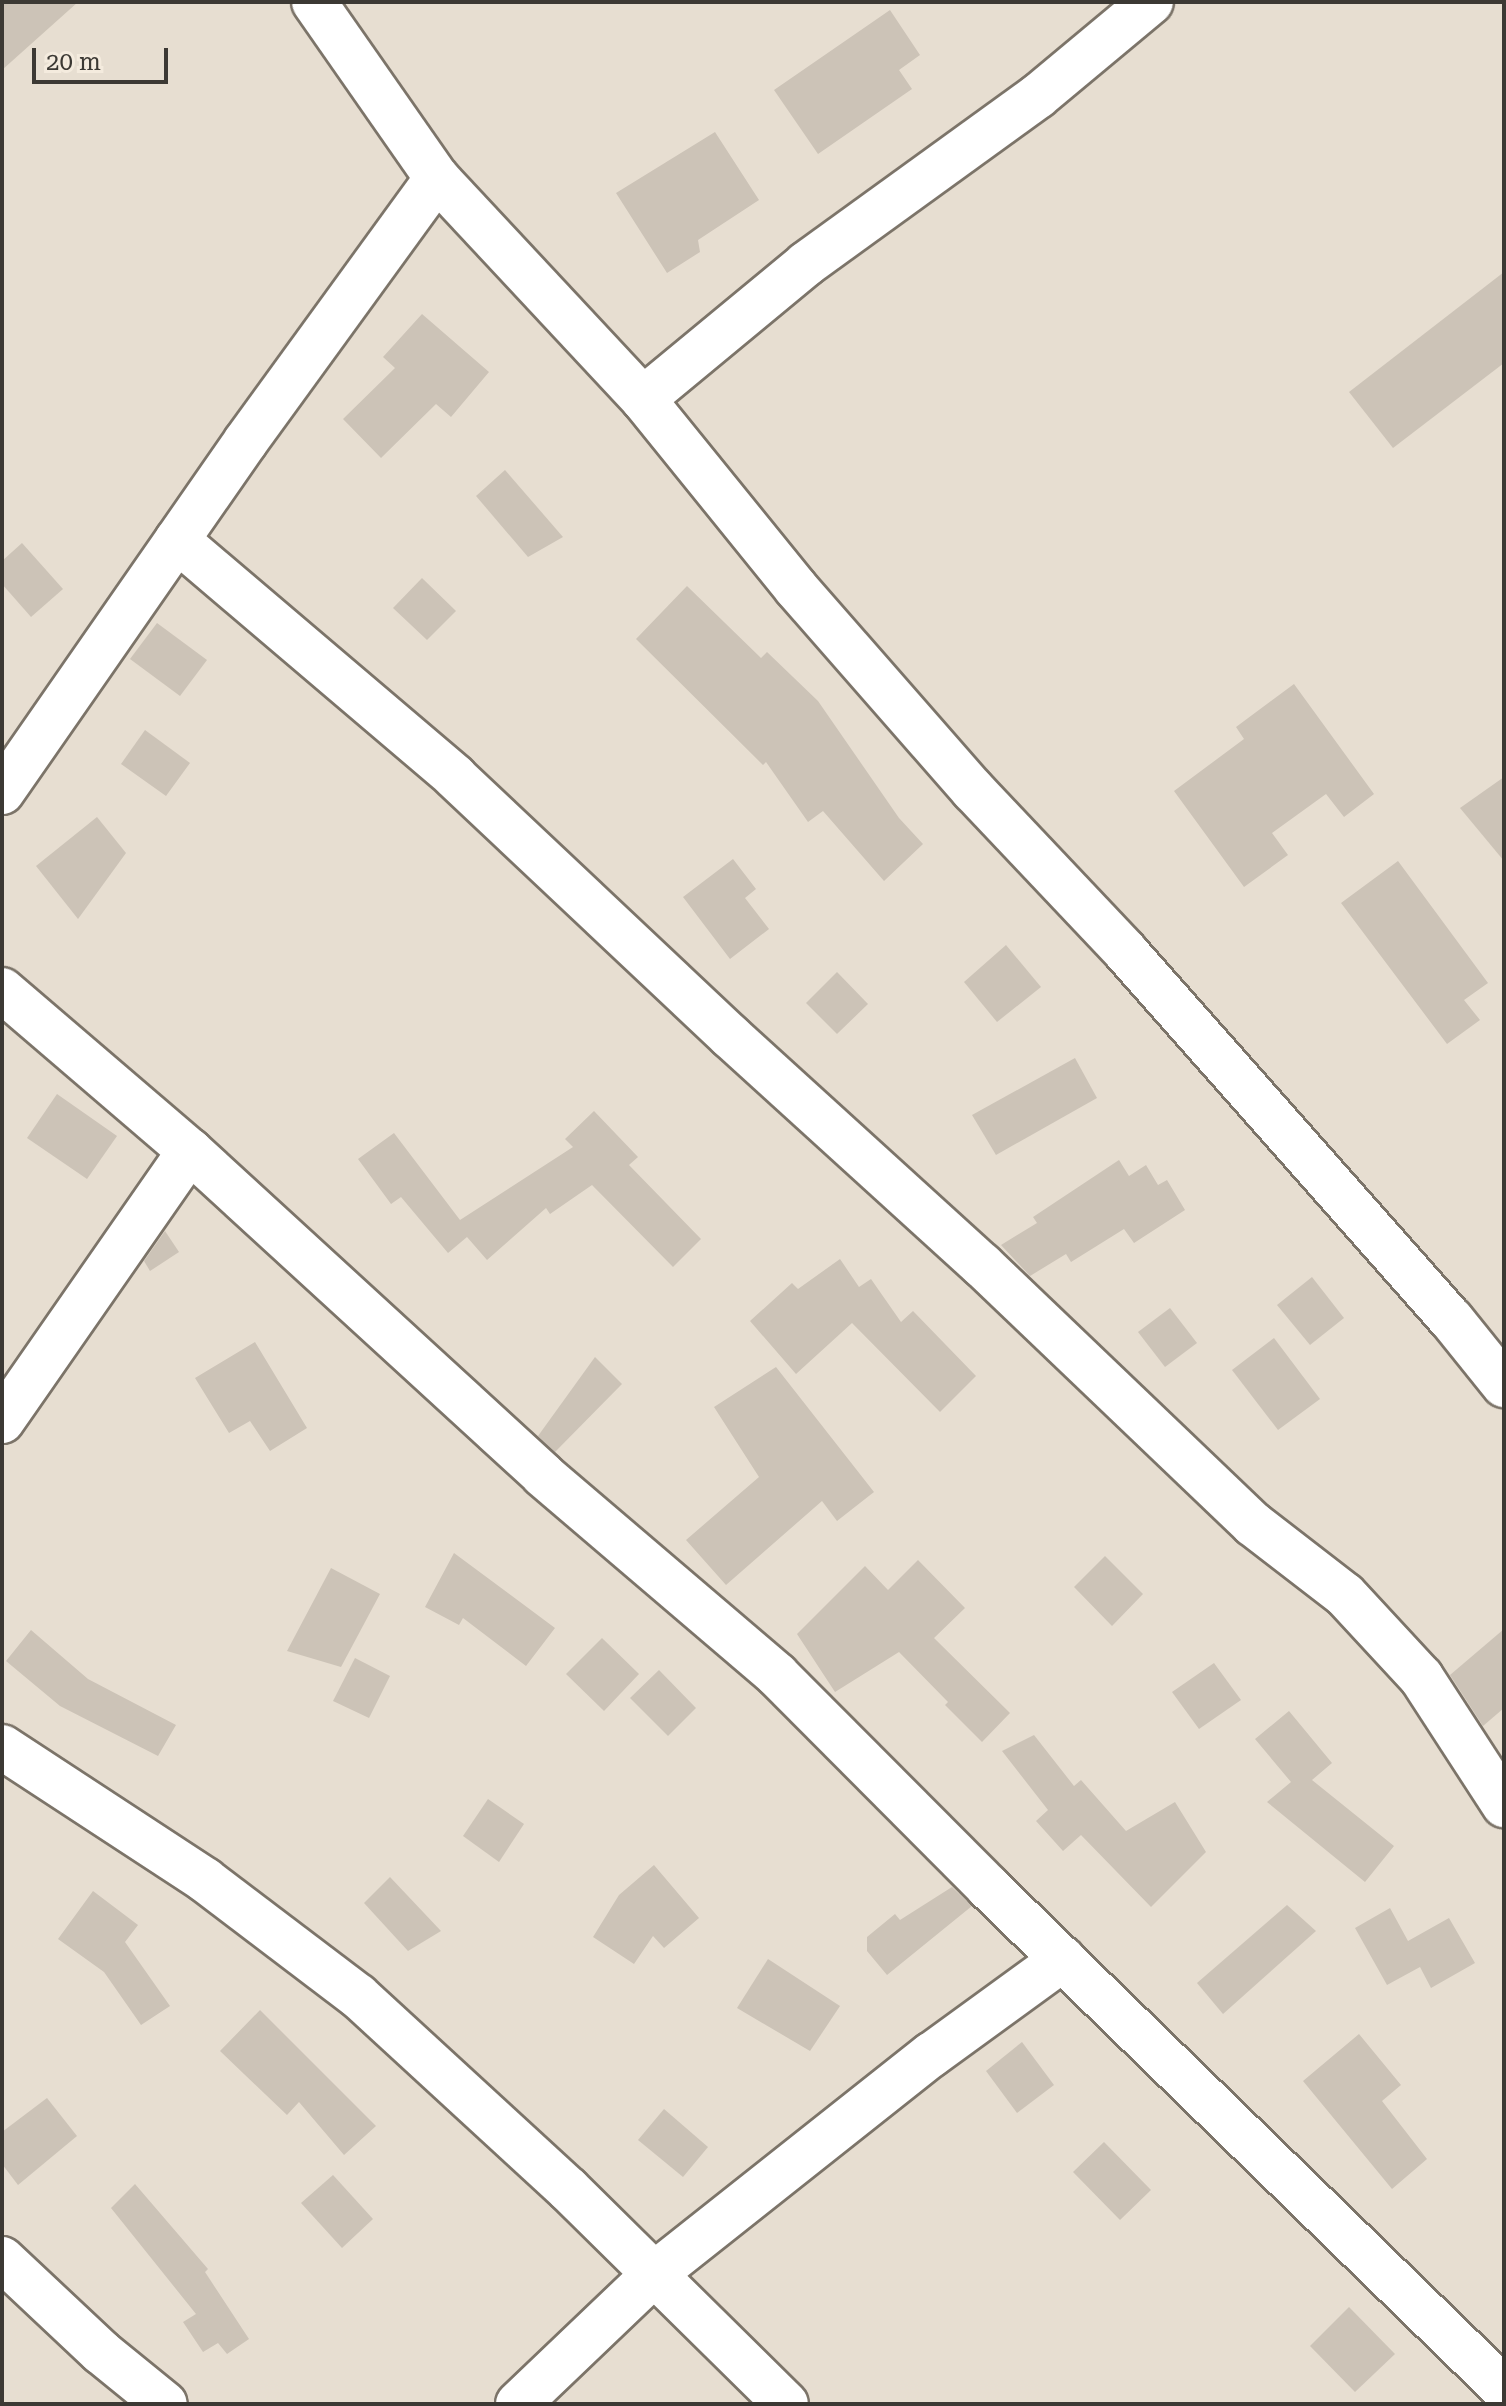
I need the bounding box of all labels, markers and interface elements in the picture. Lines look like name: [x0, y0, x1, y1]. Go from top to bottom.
scale bar: [36, 32, 172, 82]
text: 20 m: [46, 48, 101, 76]

